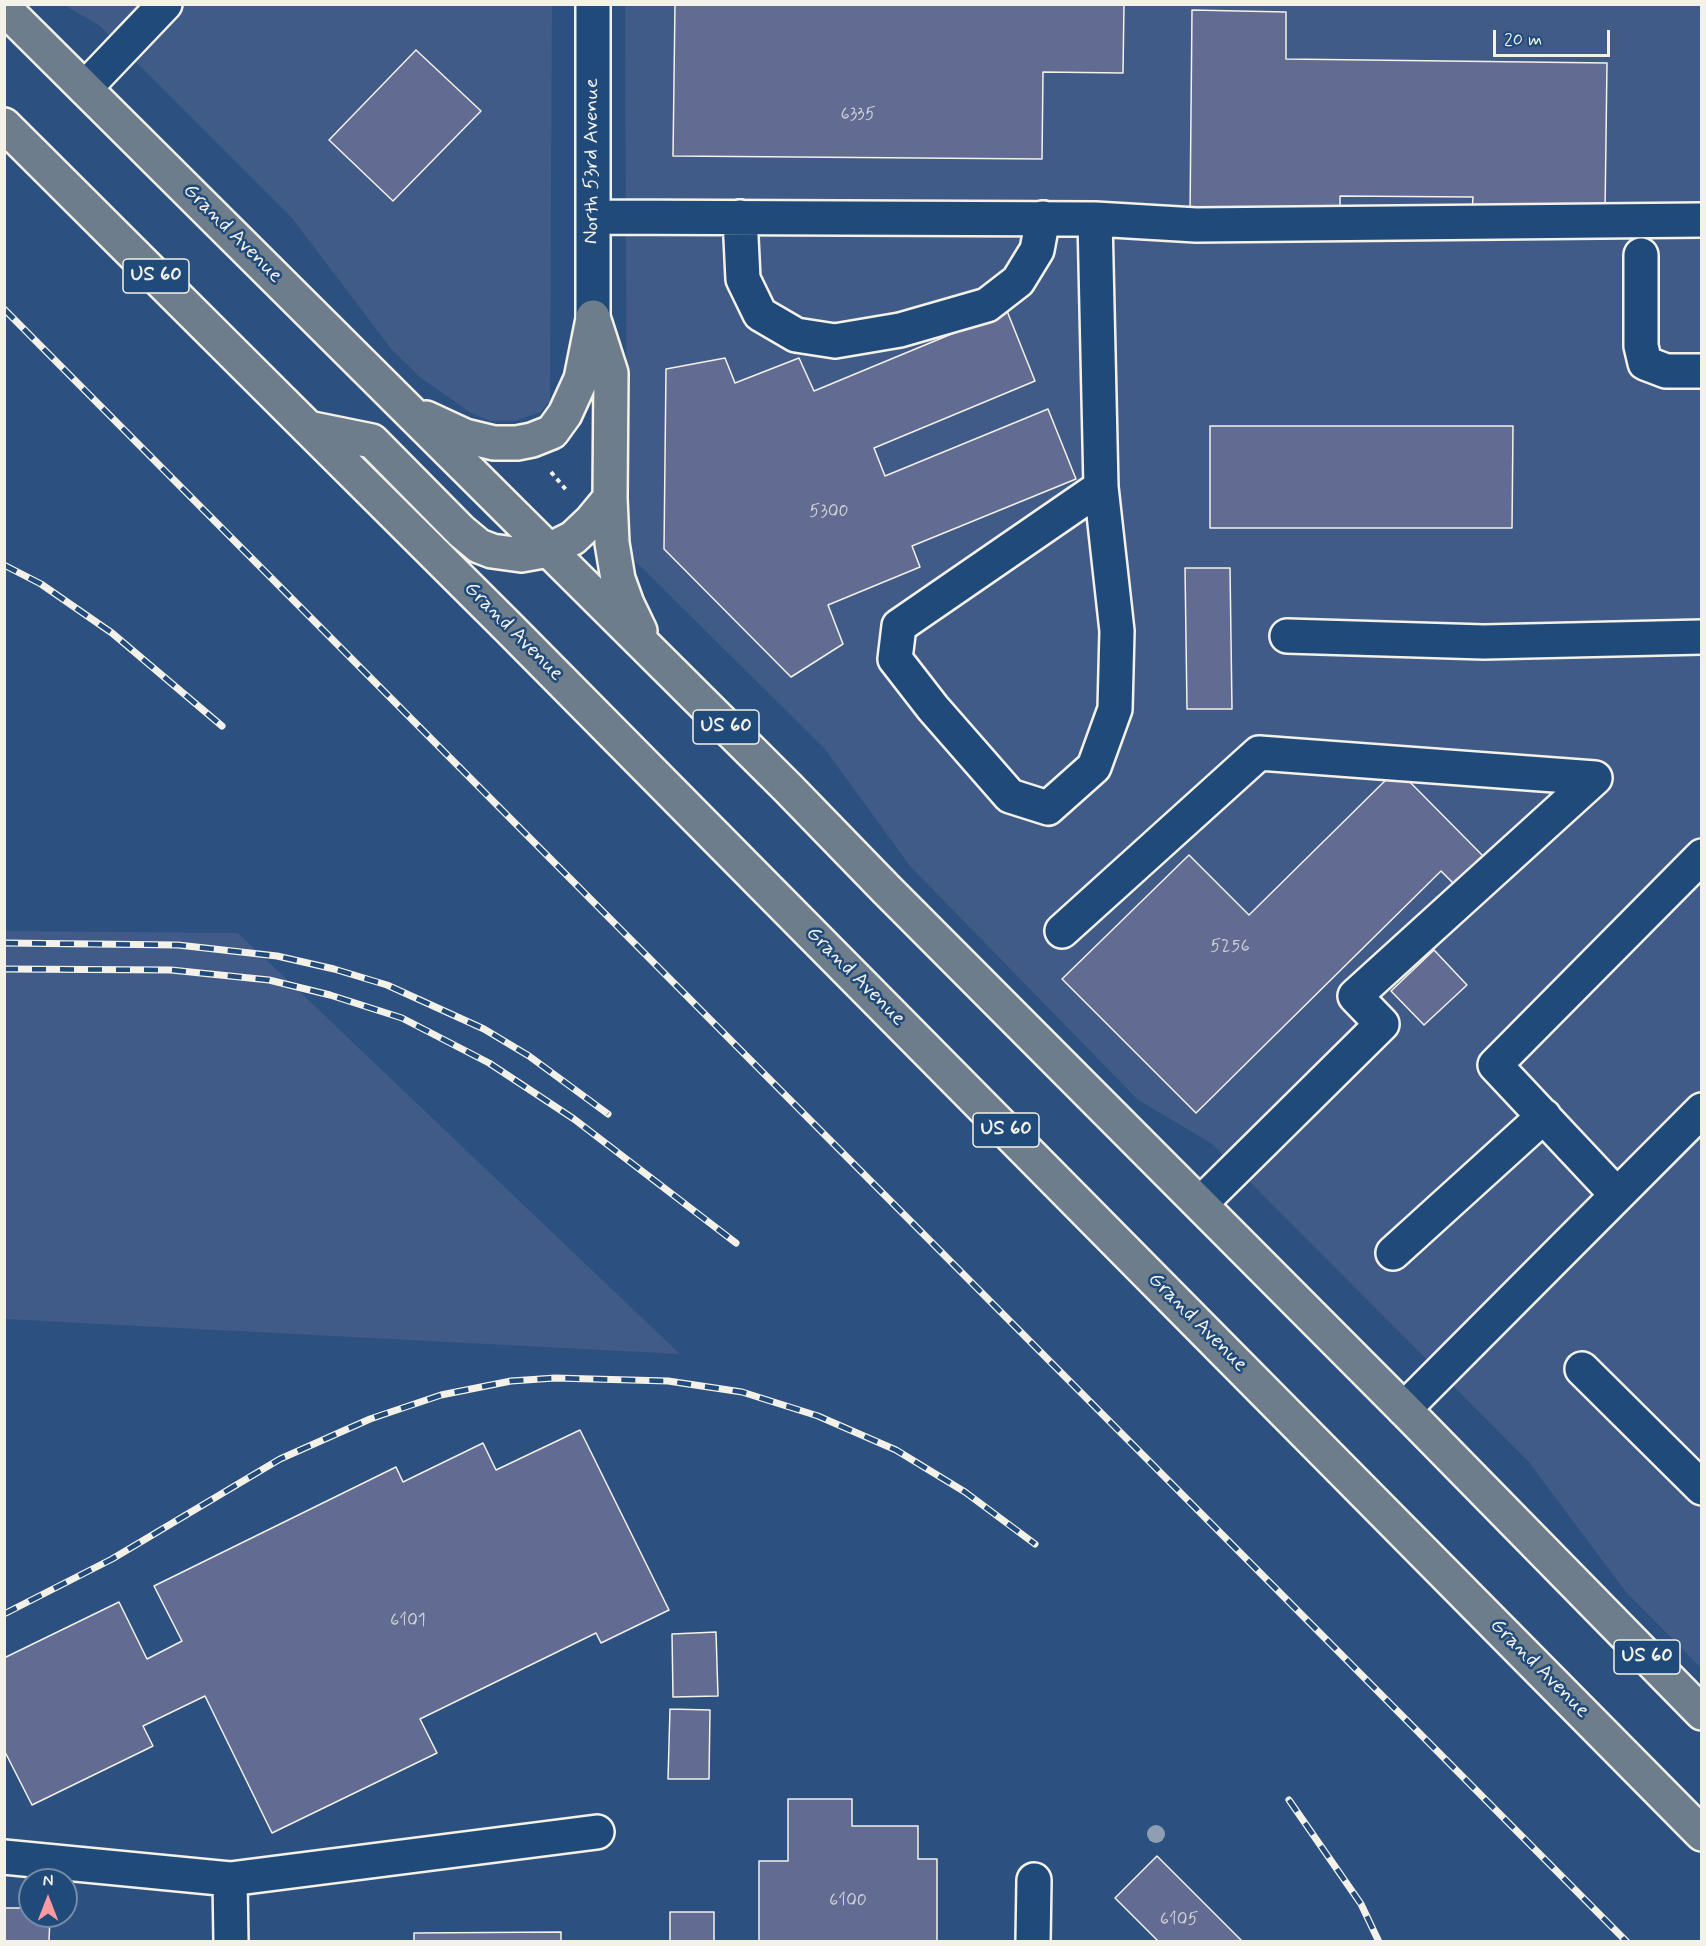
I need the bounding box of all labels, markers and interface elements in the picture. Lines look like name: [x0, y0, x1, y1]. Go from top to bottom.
scale bar: [1496, 18, 1613, 56]
text: 20 m: [1504, 28, 1542, 52]
street label: North 53rd Avenue: [580, 78, 606, 244]
house number: 6335: [841, 104, 875, 126]
street label: Grand Avenue: [177, 179, 287, 289]
road number: US 60: [123, 259, 189, 293]
house number: 5300: [809, 501, 849, 523]
street label: Grand Avenue: [458, 577, 568, 687]
road number: US 60: [693, 710, 759, 744]
street label: Grand Avenue: [800, 922, 910, 1032]
house number: 5256: [1210, 936, 1250, 958]
road number: US 60: [973, 1113, 1039, 1147]
street label: Grand Avenue: [1142, 1268, 1252, 1378]
house number: 6101: [390, 1610, 426, 1632]
street label: Grand Avenue: [1484, 1614, 1594, 1724]
road number: US 60: [1614, 1640, 1680, 1674]
north arrow: [18, 1868, 78, 1928]
text: N: [43, 1871, 53, 1892]
house number: 6100: [829, 1890, 867, 1912]
house number: 6105: [1160, 1909, 1198, 1931]

